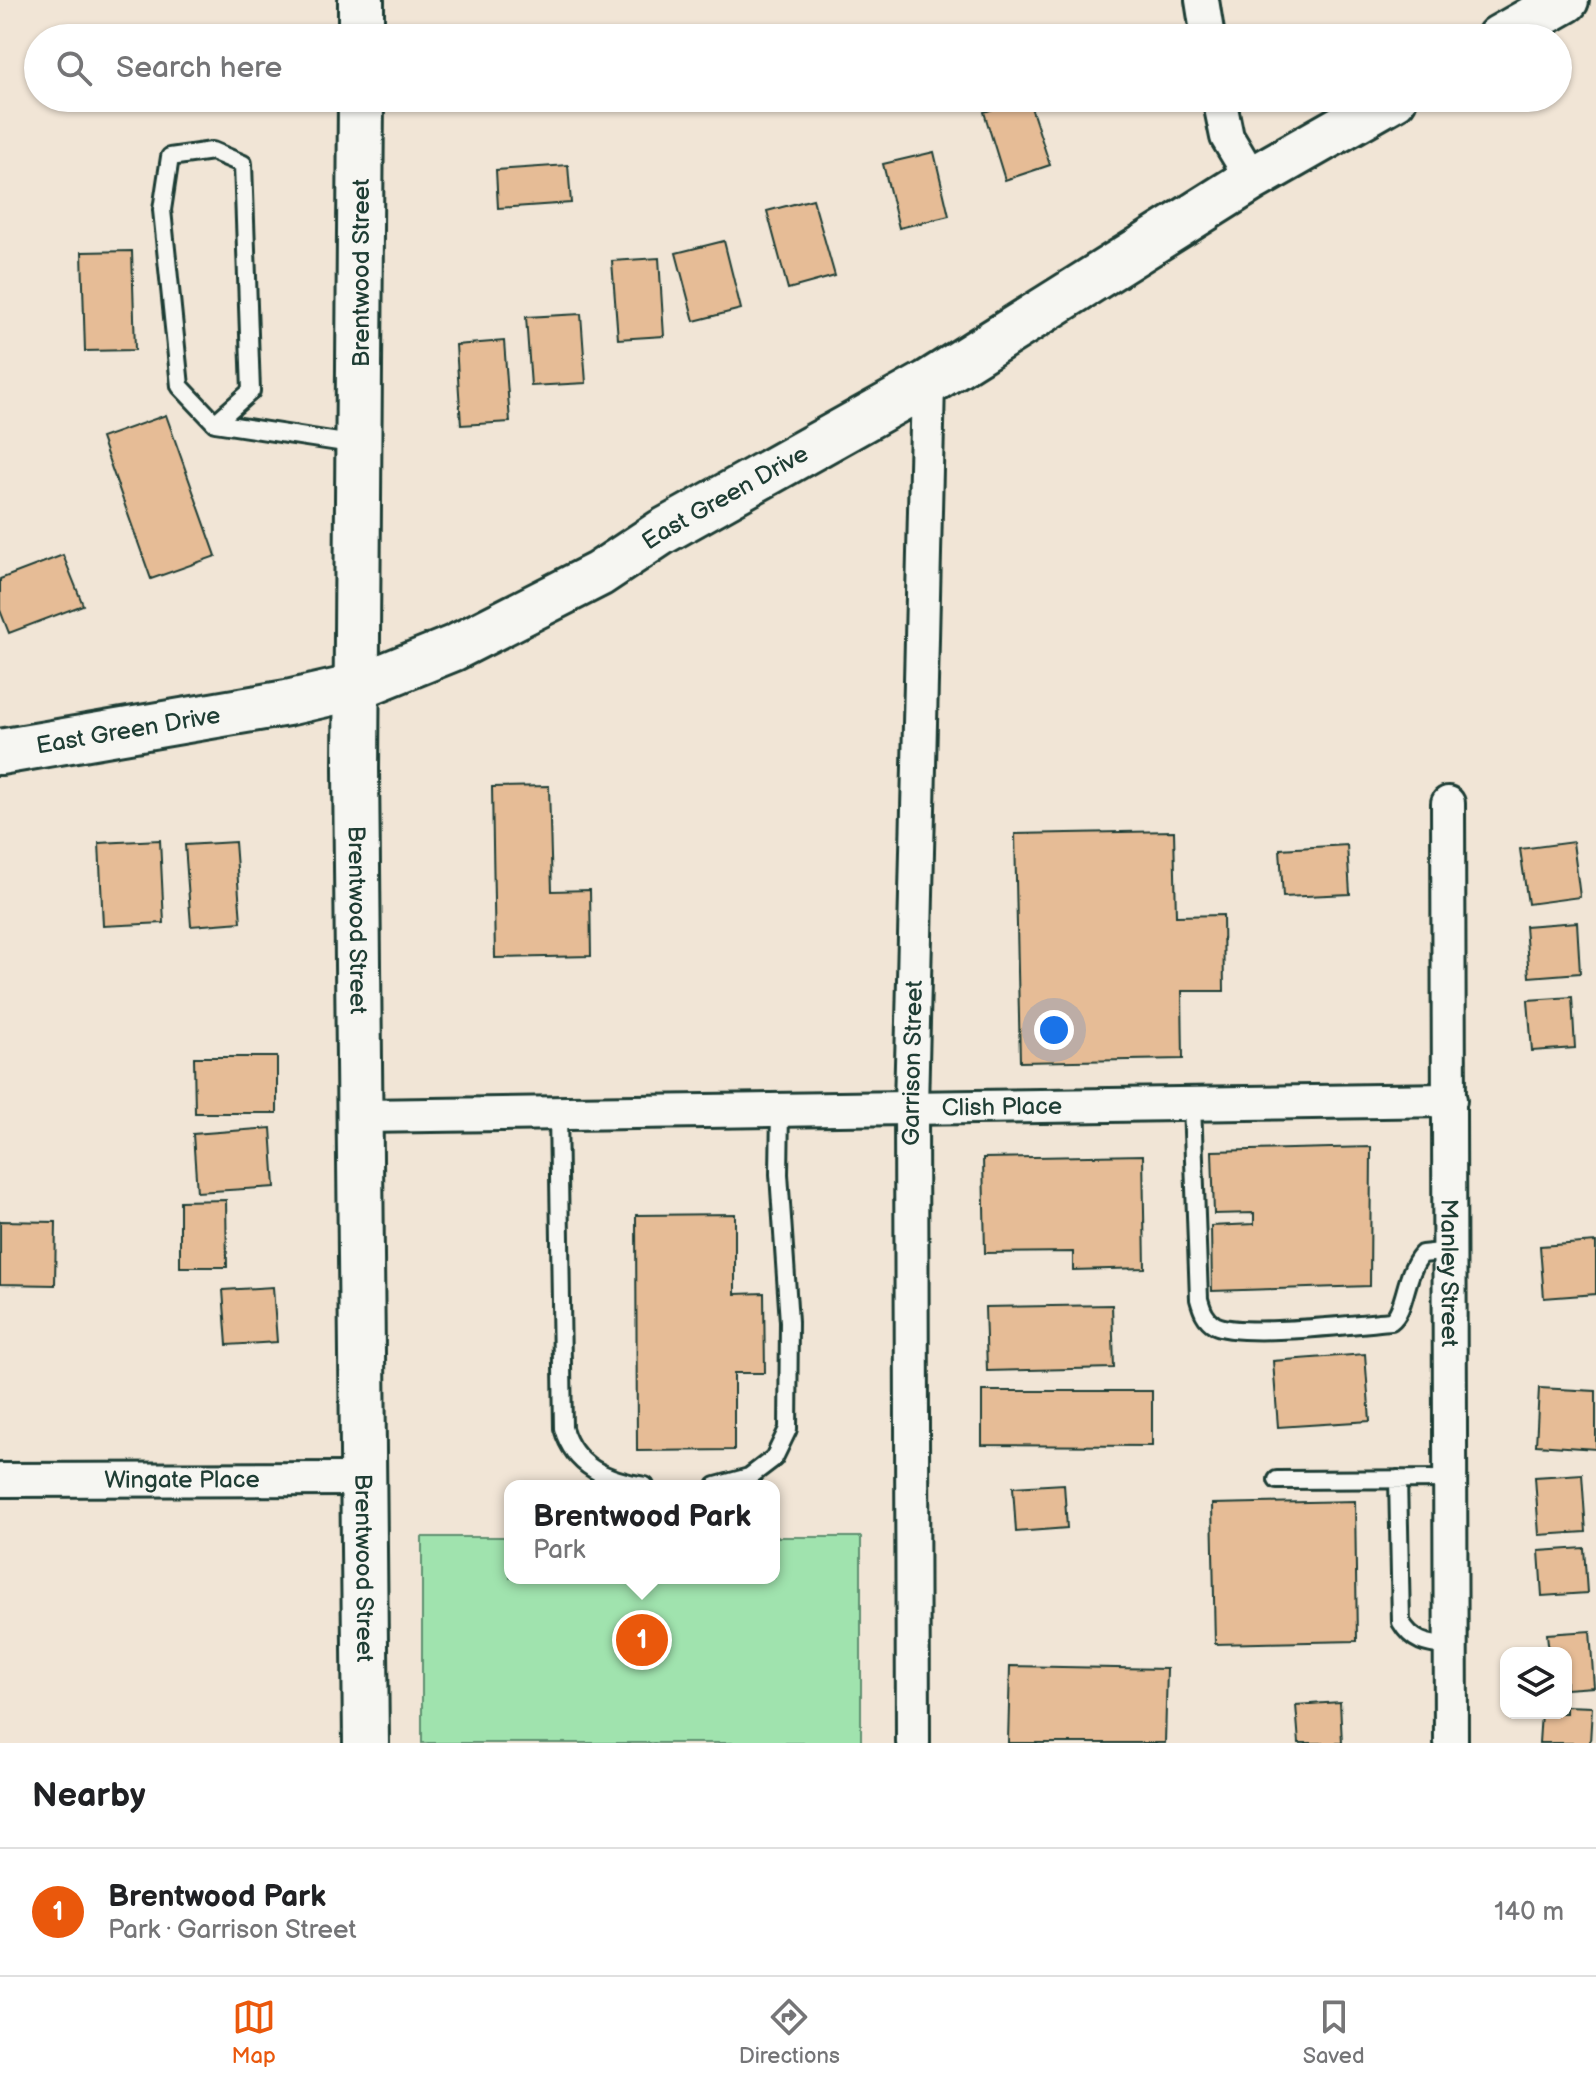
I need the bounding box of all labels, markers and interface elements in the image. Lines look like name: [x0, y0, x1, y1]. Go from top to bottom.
search box: [24, 24, 1572, 112]
icon: search: [52, 46, 96, 90]
text: Search here: [116, 50, 282, 86]
street label: Brentwood Street: [347, 178, 376, 367]
street label: East Green Drive: [636, 439, 813, 556]
street label: East Green Drive: [34, 700, 222, 760]
street label: Brentwood Street: [342, 825, 373, 1015]
street label: Garrison Street: [896, 979, 928, 1146]
your location: [1034, 1010, 1074, 1050]
street label: Clish Place: [941, 1091, 1062, 1122]
street label: Manley Street: [1435, 1199, 1464, 1348]
street label: Wingate Place: [104, 1465, 260, 1494]
street label: Brentwood Street: [349, 1473, 380, 1663]
popup: [504, 1480, 780, 1584]
text: Brentwood Park: [533, 1499, 751, 1535]
text: Park: [533, 1535, 585, 1566]
pin: 1: [616, 1610, 668, 1670]
map controls: [1500, 1647, 1572, 1719]
button: layers: [1500, 1647, 1572, 1719]
text: Nearby: [32, 1775, 146, 1816]
text: Brentwood Park: [108, 1879, 326, 1915]
text: 1: [53, 1897, 63, 1928]
text: 140 m: [1494, 1897, 1564, 1928]
text: Park · Garrison Street: [108, 1915, 356, 1946]
tab: Map: [231, 1995, 276, 2070]
tab: Directions: [739, 1995, 840, 2070]
tab: Saved: [1303, 1995, 1365, 2070]

